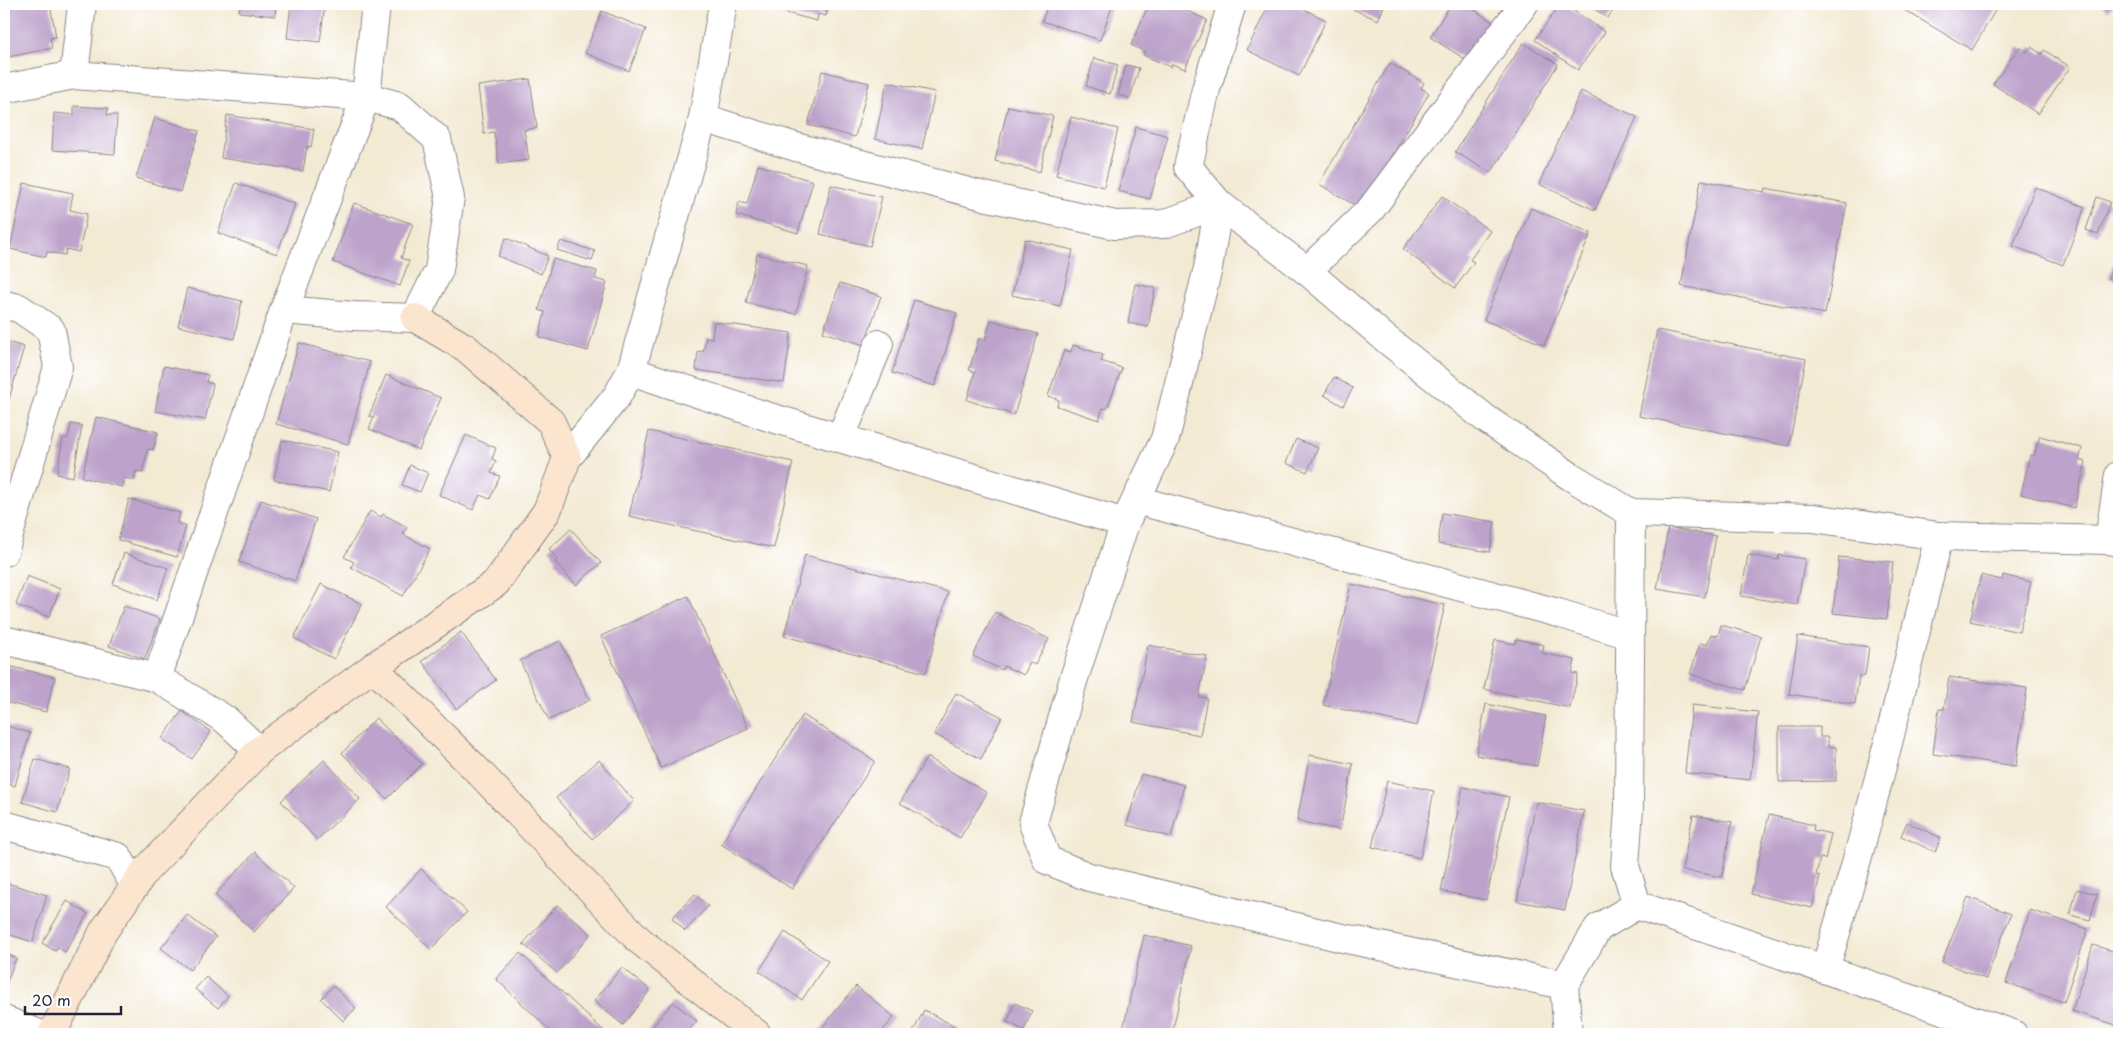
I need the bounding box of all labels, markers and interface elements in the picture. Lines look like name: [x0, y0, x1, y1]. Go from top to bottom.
scale bar: [25, 983, 121, 1015]
text: 20 m: [32, 988, 71, 1011]

